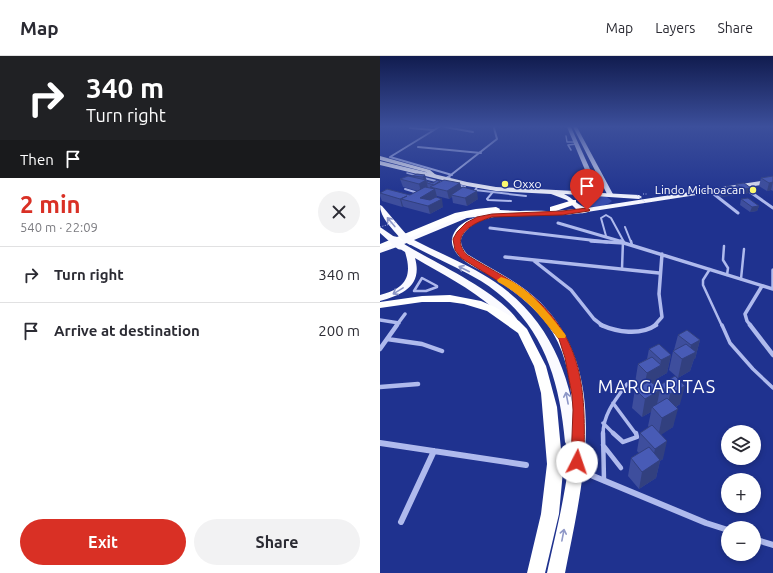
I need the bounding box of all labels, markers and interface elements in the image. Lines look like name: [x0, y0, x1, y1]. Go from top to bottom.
text: Map: [20, 17, 59, 39]
text: Map: [606, 20, 633, 36]
text: Layers: [655, 20, 695, 36]
text: Share: [717, 20, 753, 36]
icon: right: [20, 72, 72, 124]
text: 340 m: [86, 72, 164, 103]
text: Turn right: [86, 105, 166, 125]
icon: arrive: [62, 148, 84, 170]
text: Then: [20, 151, 54, 168]
pin: [570, 169, 604, 210]
icon: arrive: [576, 175, 598, 197]
place label: Oxxo: [513, 177, 542, 190]
marker: Oxxo: [500, 179, 510, 189]
place label: Lindo Michoacan: [655, 183, 745, 196]
marker: Lindo Michoacan: [748, 185, 758, 195]
text: 2 min: [20, 191, 81, 218]
button: close: [318, 191, 360, 233]
one-way arrow: [387, 216, 396, 227]
text: 540 m · 22:09: [20, 220, 98, 234]
icon: right: [20, 264, 42, 286]
one-way arrow: [458, 265, 470, 272]
text: Turn right: [54, 266, 124, 283]
text: 340 m: [318, 266, 360, 283]
one-way arrow: [392, 287, 404, 295]
icon: arrive: [20, 320, 42, 342]
text: Arrive at destination: [54, 322, 200, 339]
text: 200 m: [318, 322, 360, 339]
district label: MARGARITAS: [598, 376, 716, 396]
one-way arrow: [563, 392, 571, 405]
map controls: [721, 425, 761, 561]
button: layers: [721, 425, 761, 465]
position arrow: [556, 441, 598, 483]
button: +: [721, 473, 761, 513]
button: Exit: [20, 519, 186, 565]
button: Share: [194, 519, 360, 565]
button: −: [721, 521, 761, 561]
one-way arrow: [560, 529, 568, 542]

